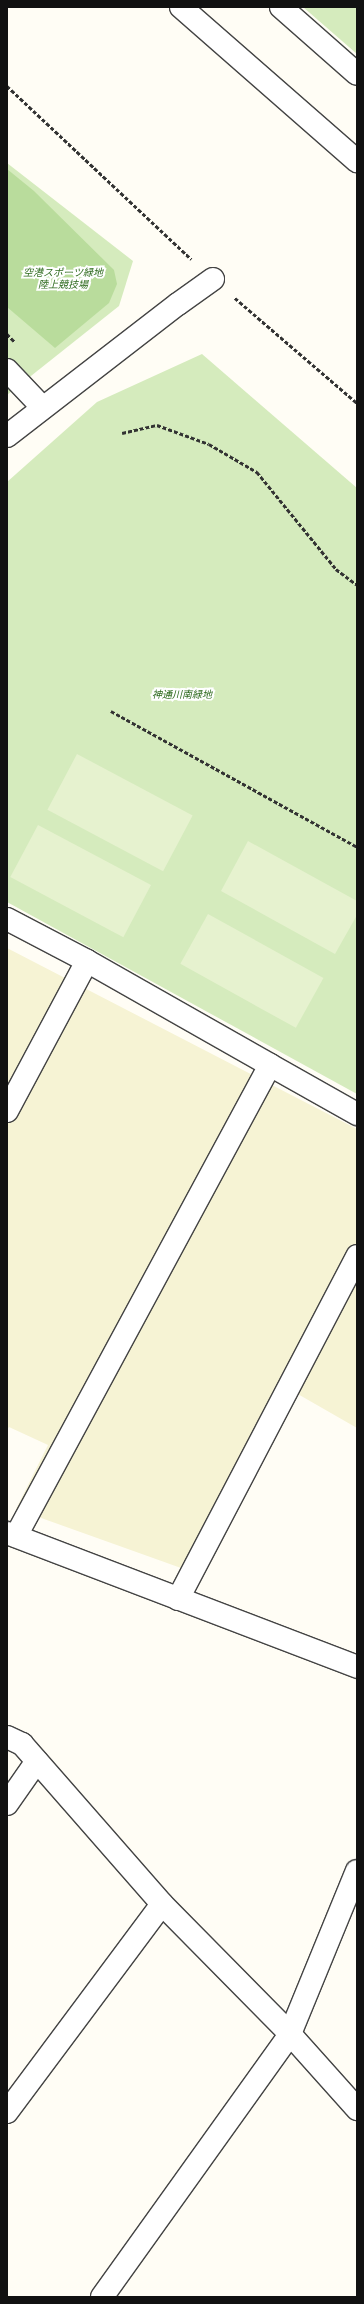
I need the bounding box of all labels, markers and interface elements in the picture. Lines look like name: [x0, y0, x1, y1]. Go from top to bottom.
park label: 空港スポーツ緑地 陸上競技場: [23, 266, 103, 290]
park label: 神通川南緑地: [152, 689, 212, 701]

